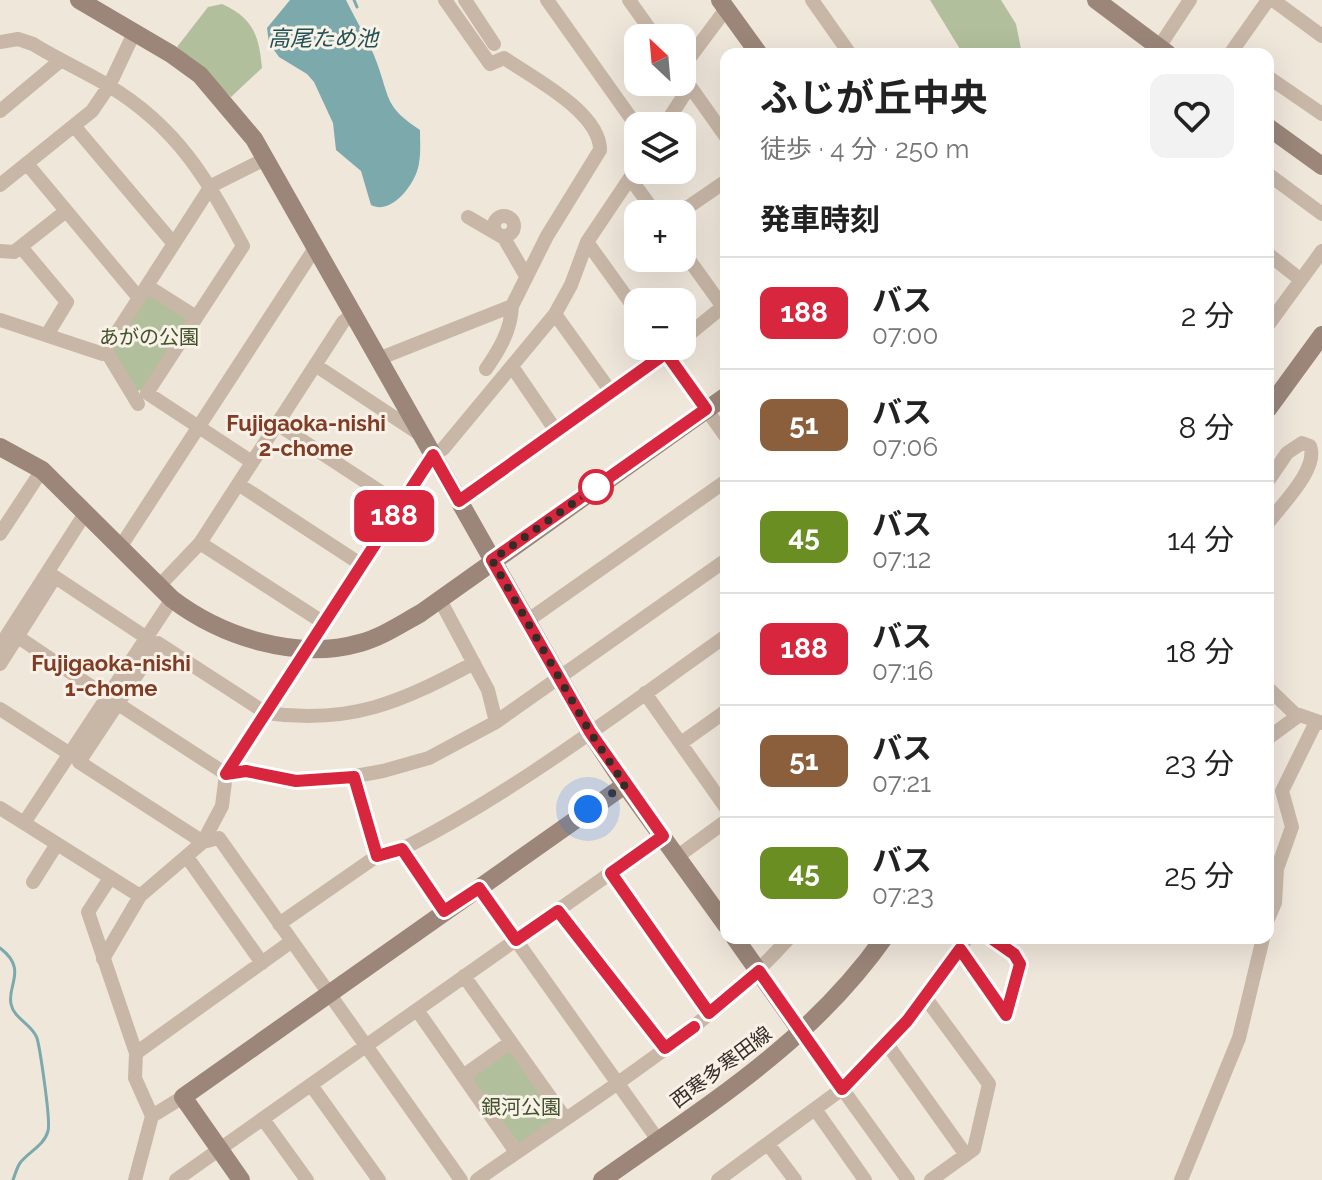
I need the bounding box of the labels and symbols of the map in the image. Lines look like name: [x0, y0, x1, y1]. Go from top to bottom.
north arrow: [624, 24, 696, 96]
water label: 高尾ため池: [268, 25, 380, 51]
park label: あがの公園: [99, 325, 199, 349]
district label: Fujigaoka-nishi 2-chome: [226, 410, 386, 461]
unlabelled marker: [579, 470, 613, 504]
line badge: 188: [348, 490, 440, 542]
district label: Fujigaoka-nishi 1-chome: [31, 650, 191, 701]
your location: [568, 789, 608, 829]
street label: 西寒多寒田線: [666, 1021, 776, 1113]
park label: 銀河公園: [481, 1095, 561, 1119]

